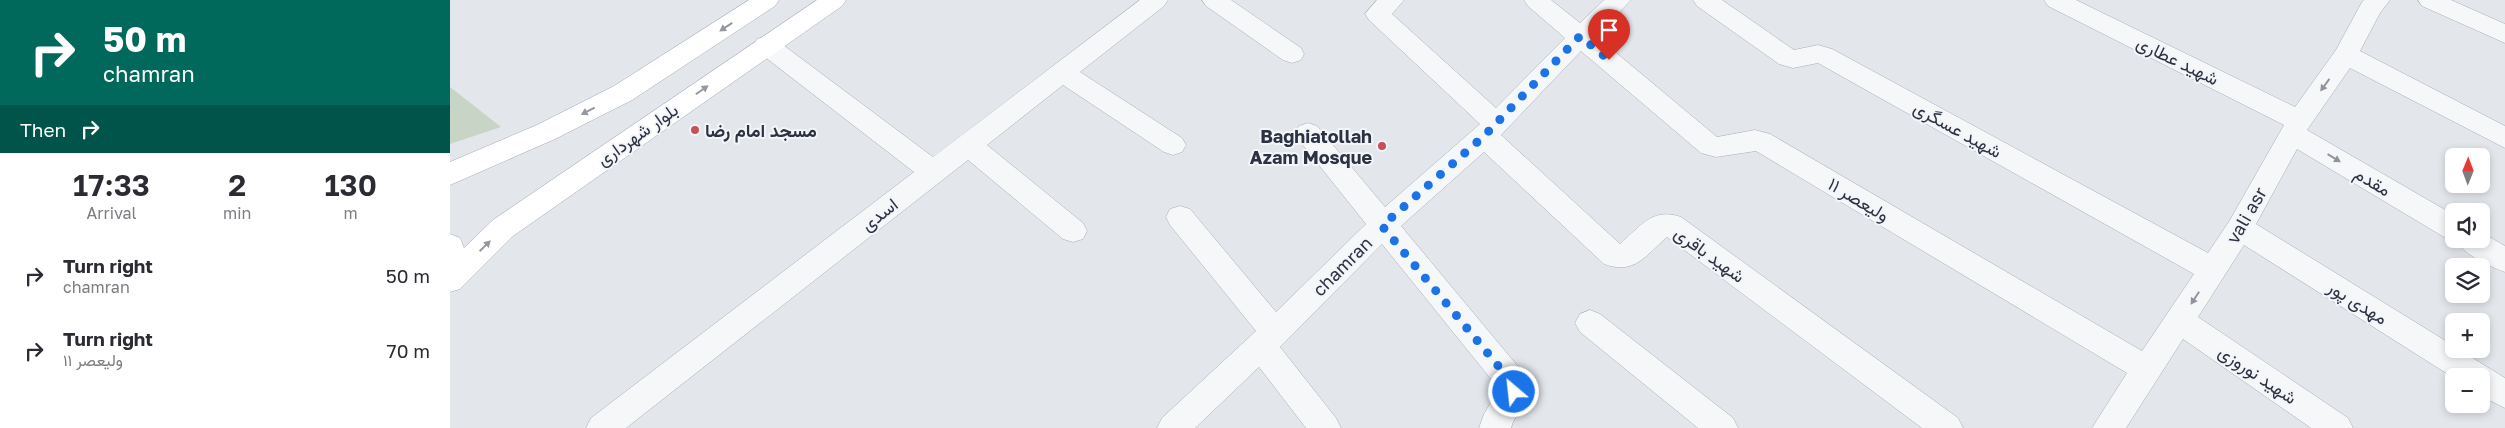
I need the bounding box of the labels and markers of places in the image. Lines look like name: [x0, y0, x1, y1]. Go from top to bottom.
pin: [1588, 9, 1630, 60]
place label: مسجد امام رضا: [705, 119, 817, 143]
marker: مسجد امام رضا: [689, 124, 701, 136]
place label: Baghiatollah Azam Mosque: [1250, 125, 1372, 168]
marker: Baghiatollah Azam Mosque: [1376, 140, 1388, 152]

